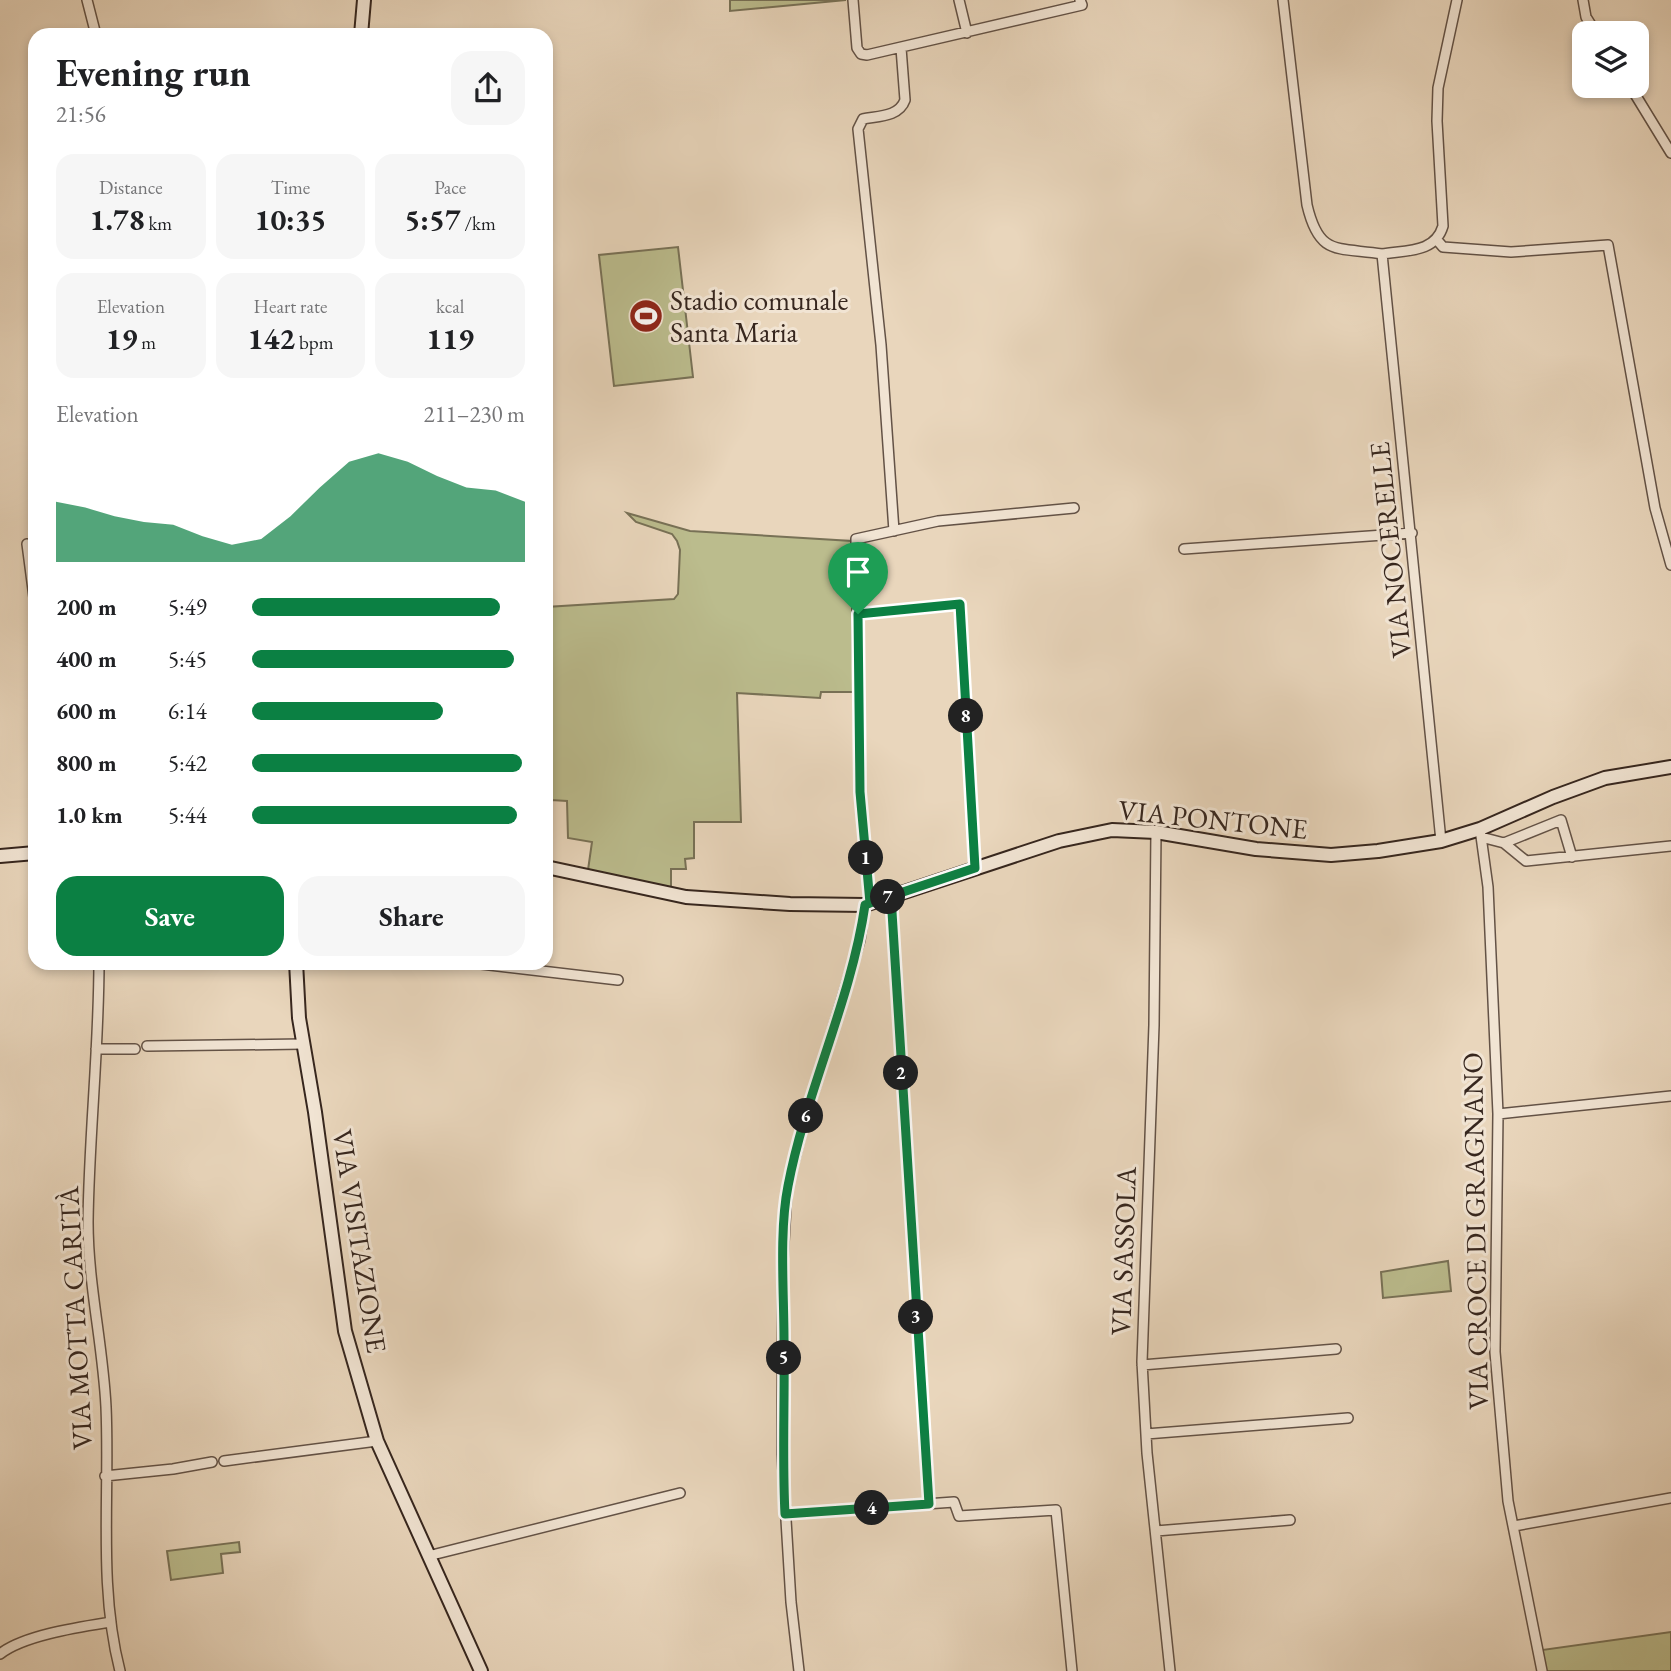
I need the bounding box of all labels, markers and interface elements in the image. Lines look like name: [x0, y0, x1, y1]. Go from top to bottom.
map controls: [1572, 21, 1649, 98]
button: layers: [1572, 21, 1649, 98]
text: Evening run: [56, 48, 251, 97]
button: share: [451, 51, 525, 125]
text: 21:56: [56, 99, 106, 129]
text: Distance: [99, 175, 163, 200]
text: Time: [271, 175, 310, 200]
text: Pace: [434, 175, 466, 200]
text: 1.78: [90, 200, 145, 239]
text: 10:35: [255, 200, 326, 239]
text: 5:57: [405, 200, 461, 239]
text: km: [145, 211, 172, 236]
text: /km: [461, 211, 496, 236]
place label: Stadio comunale Santa Maria: [670, 282, 848, 350]
text: Elevation: [97, 294, 165, 319]
text: Heart rate: [254, 294, 327, 319]
text: kcal: [436, 294, 464, 319]
sports icon: Stadio comunale Santa Maria: [627, 297, 665, 335]
text: 19: [106, 319, 137, 358]
text: 142: [248, 319, 295, 358]
text: 119: [426, 319, 474, 358]
text: m: [137, 330, 156, 355]
text: bpm: [295, 330, 333, 355]
text: Elevation: [56, 399, 139, 429]
text: 211–230 m: [424, 399, 525, 429]
street label: VIA NOCERELLE: [1361, 440, 1419, 660]
pin: [828, 542, 888, 614]
icon: arrive: [839, 553, 877, 591]
text: 200 m: [56, 592, 117, 622]
text: 5:49: [168, 592, 207, 622]
text: 400 m: [56, 644, 117, 674]
text: 5:45: [168, 644, 207, 674]
text: 600 m: [56, 696, 117, 726]
text: 6:14: [168, 696, 207, 726]
pin: 8: [948, 698, 984, 734]
text: 8: [960, 703, 971, 728]
text: 800 m: [56, 748, 117, 778]
text: 5:42: [168, 748, 207, 778]
street label: VIA PONTONE: [1117, 791, 1309, 847]
text: 1.0 km: [56, 800, 123, 830]
text: 5:44: [168, 800, 207, 830]
pin: 1: [848, 840, 884, 876]
text: 1: [860, 845, 871, 870]
button: Save: [56, 876, 284, 956]
button: Share: [298, 876, 525, 956]
pin: 7: [870, 880, 906, 914]
text: 7: [882, 884, 893, 909]
street label: VIA CROCE DI GRAGNANO: [1454, 1052, 1496, 1410]
pin: 2: [884, 1056, 918, 1090]
text: 2: [895, 1060, 906, 1085]
pin: 6: [788, 1098, 824, 1134]
text: 6: [800, 1103, 811, 1128]
street label: VIA VISITAZIONE: [325, 1127, 395, 1355]
street label: VIA SASSOLA: [1102, 1165, 1144, 1336]
street label: VIA MOTTA CARITÀ: [50, 1185, 100, 1451]
pin: 3: [898, 1300, 934, 1334]
text: 3: [910, 1304, 921, 1329]
pin: 5: [766, 1340, 802, 1376]
text: 5: [778, 1345, 789, 1370]
pin: 4: [854, 1490, 890, 1526]
text: 4: [866, 1495, 877, 1520]

